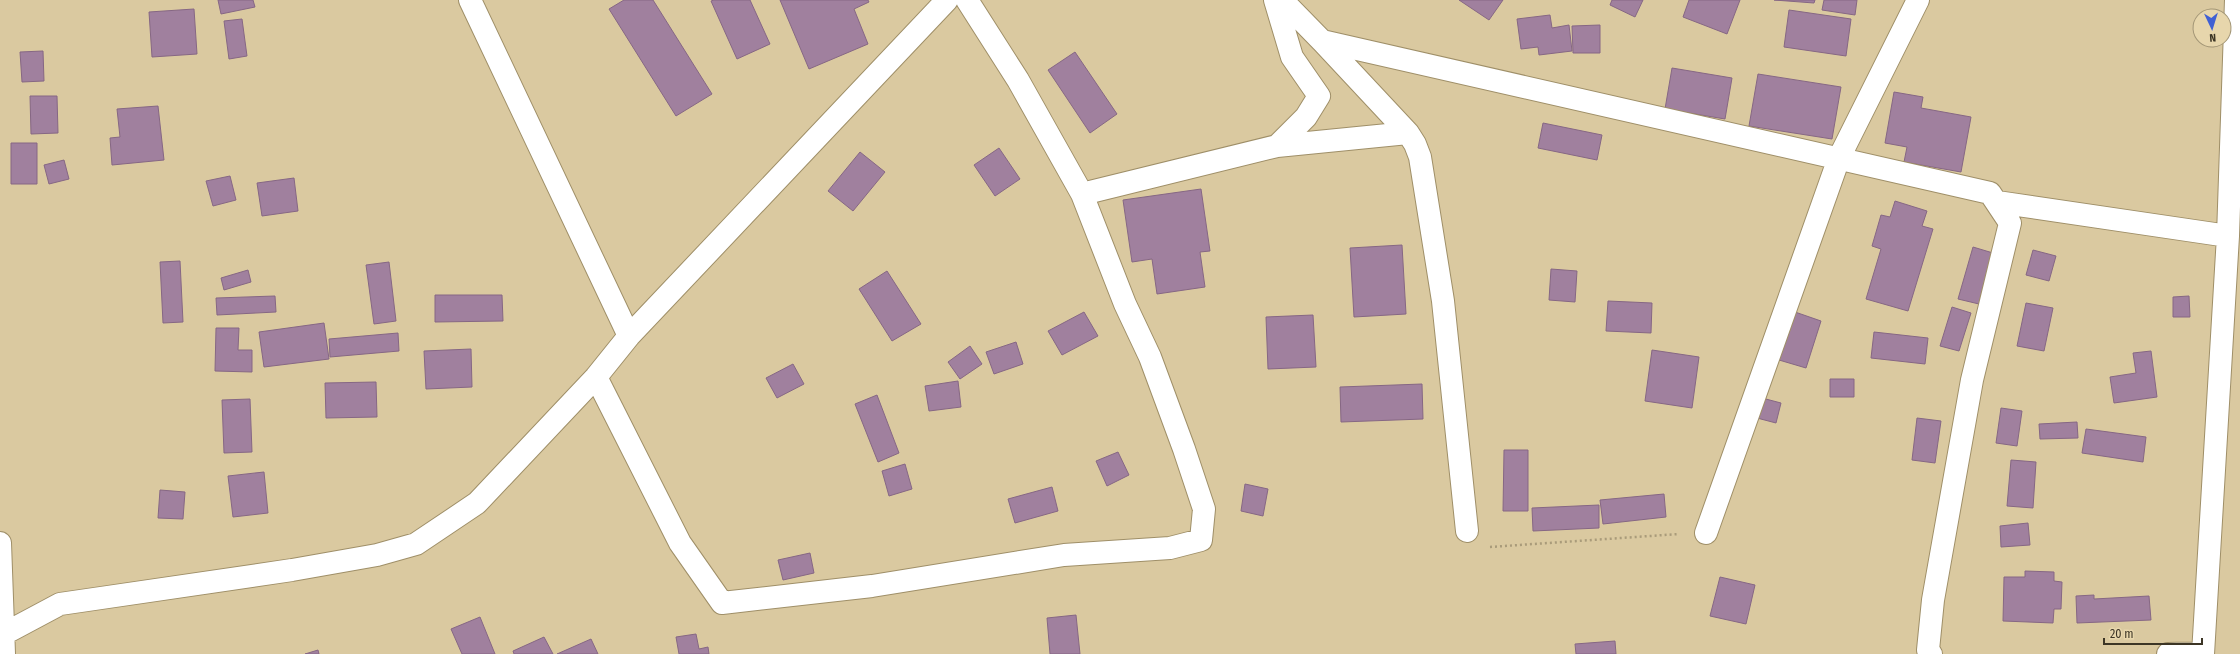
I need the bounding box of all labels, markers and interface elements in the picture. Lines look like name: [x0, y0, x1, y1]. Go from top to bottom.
north arrow: [2192, 8, 2232, 48]
text: N: [2209, 31, 2216, 44]
scale bar: [2104, 620, 2202, 646]
text: 20 m: [2110, 627, 2134, 641]

